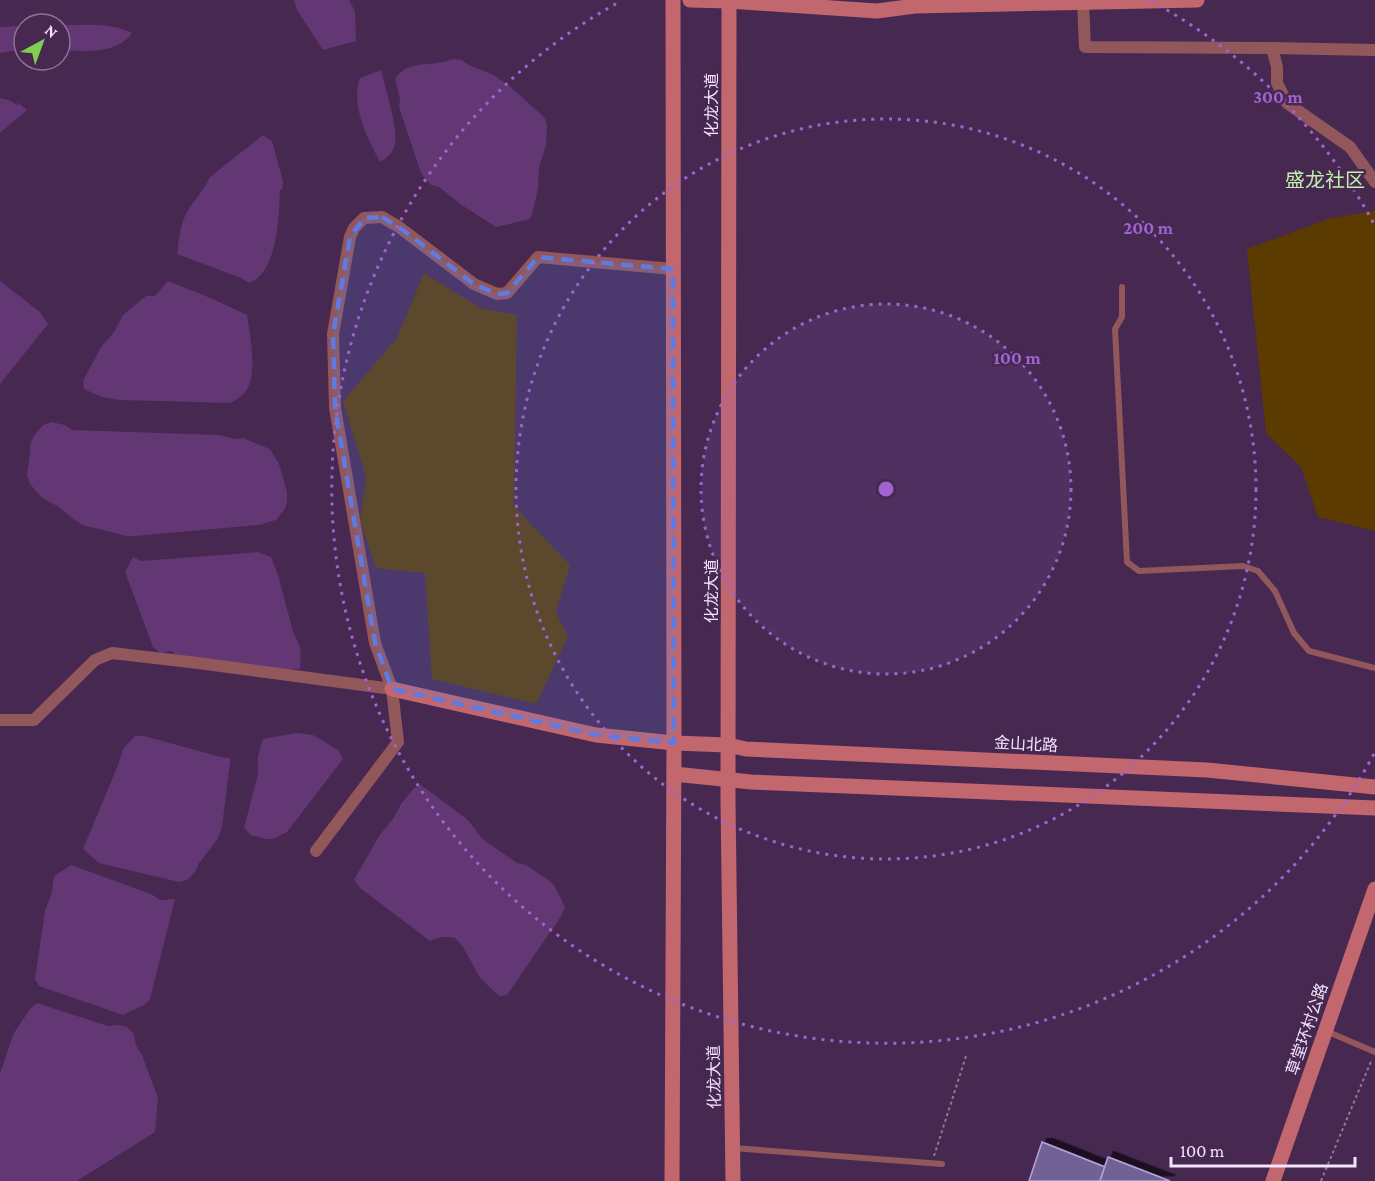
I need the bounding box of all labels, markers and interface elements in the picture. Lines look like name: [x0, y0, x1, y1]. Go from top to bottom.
north arrow: [12, 12, 72, 72]
text: N: [42, 21, 61, 41]
street label: 化龙大道: [703, 73, 720, 137]
text: 300 m: [1253, 87, 1303, 107]
district label: 盛龙社区: [1285, 169, 1365, 191]
text: 200 m: [1123, 218, 1174, 238]
text: 100 m: [993, 348, 1041, 368]
centre of rings: [876, 479, 896, 499]
street label: 化龙大道: [703, 559, 720, 623]
street label: 金山北路: [994, 734, 1058, 754]
street label: 草堂环村公路: [1283, 981, 1331, 1077]
street label: 化龙大道: [705, 1045, 723, 1109]
scale bar: [1171, 1130, 1356, 1168]
text: 100 m: [1180, 1141, 1225, 1161]

